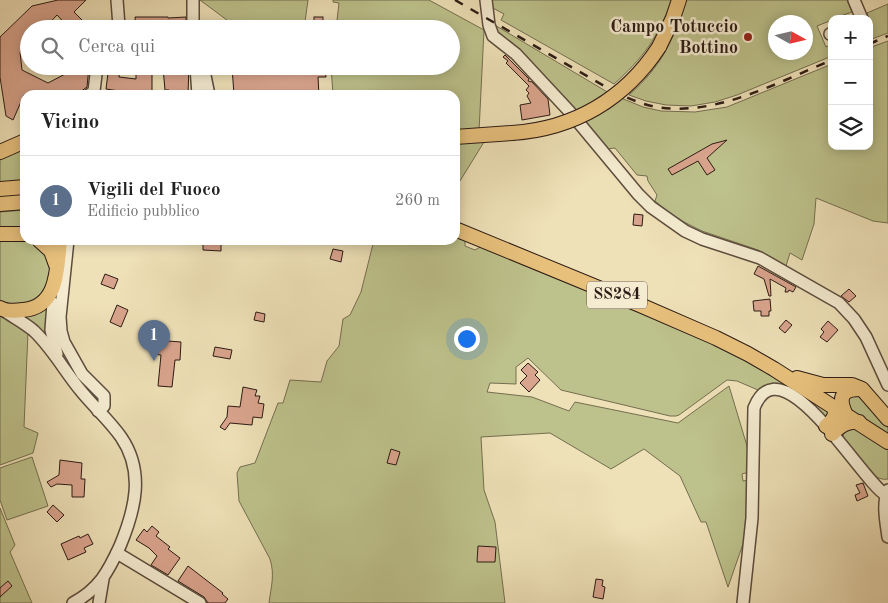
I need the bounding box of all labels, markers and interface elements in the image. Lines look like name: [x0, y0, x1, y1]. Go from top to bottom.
north arrow: [768, 15, 813, 60]
map controls: [828, 15, 873, 150]
button: +: [828, 15, 873, 60]
place label: Campo Totuccio Bottino: [610, 18, 738, 57]
search box: [20, 20, 460, 75]
marker: Campo Totuccio Bottino: [742, 31, 754, 43]
icon: search: [38, 34, 66, 62]
text: Cerca qui: [78, 38, 155, 57]
button: −: [828, 60, 873, 105]
button: layers: [828, 105, 873, 150]
text: Vicino: [40, 112, 99, 133]
text: Vigili del Fuoco: [87, 181, 221, 200]
text: 1: [51, 193, 61, 209]
text: 260 m: [395, 193, 440, 209]
text: Edificio pubblico: [87, 204, 200, 220]
road number: SS284: [587, 282, 647, 308]
pin: 1: [138, 320, 170, 361]
your location: [454, 326, 480, 352]

